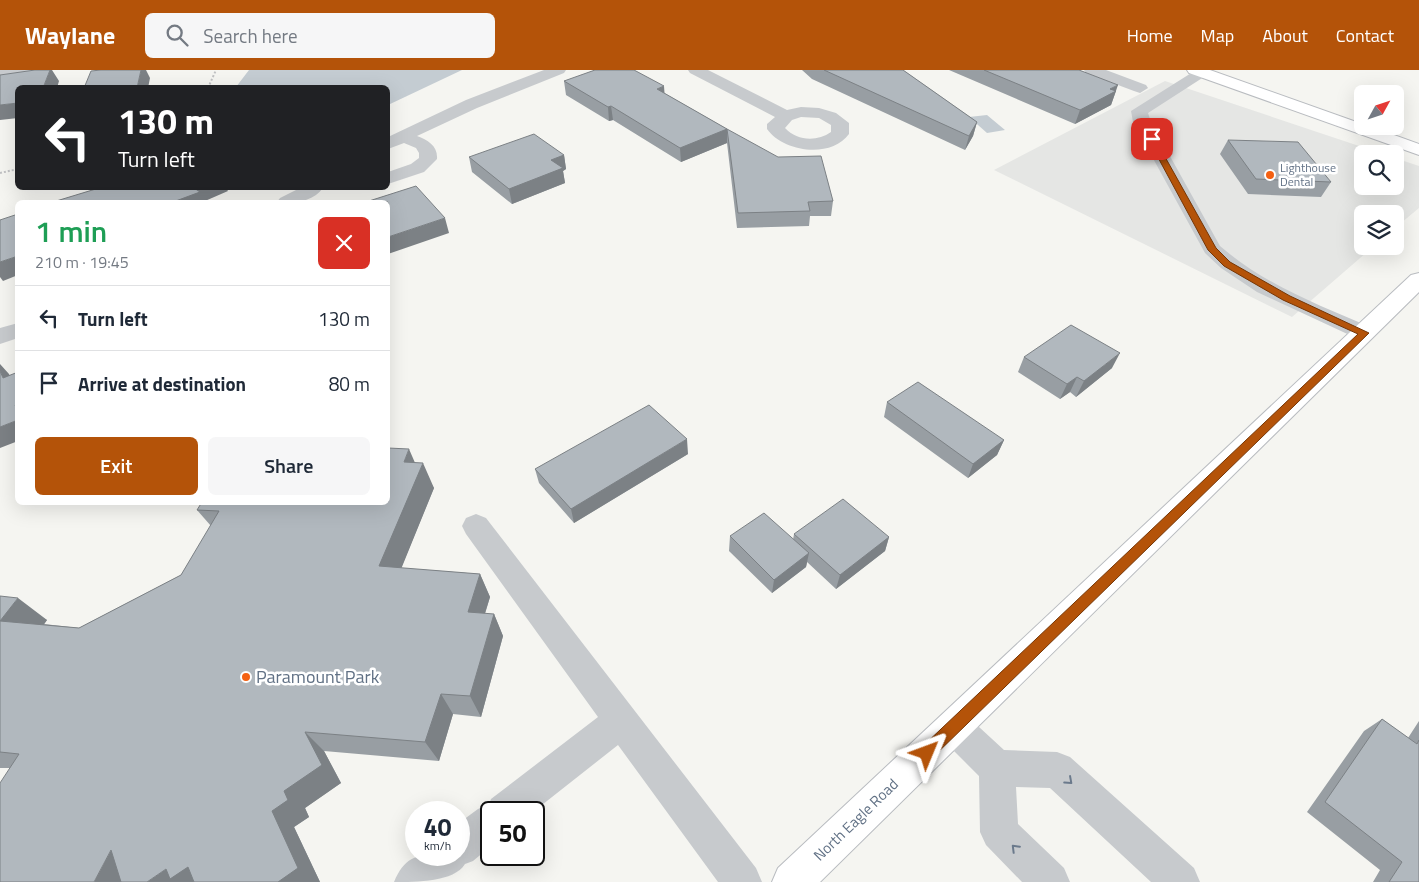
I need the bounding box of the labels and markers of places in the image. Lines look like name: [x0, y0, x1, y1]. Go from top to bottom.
pin: [1131, 118, 1173, 160]
place label: Lighthouse Dental: [1280, 158, 1336, 191]
marker: Lighthouse Dental: [1264, 169, 1276, 181]
place label: Paramount Park: [256, 663, 380, 690]
marker: Paramount Park: [240, 671, 252, 683]

